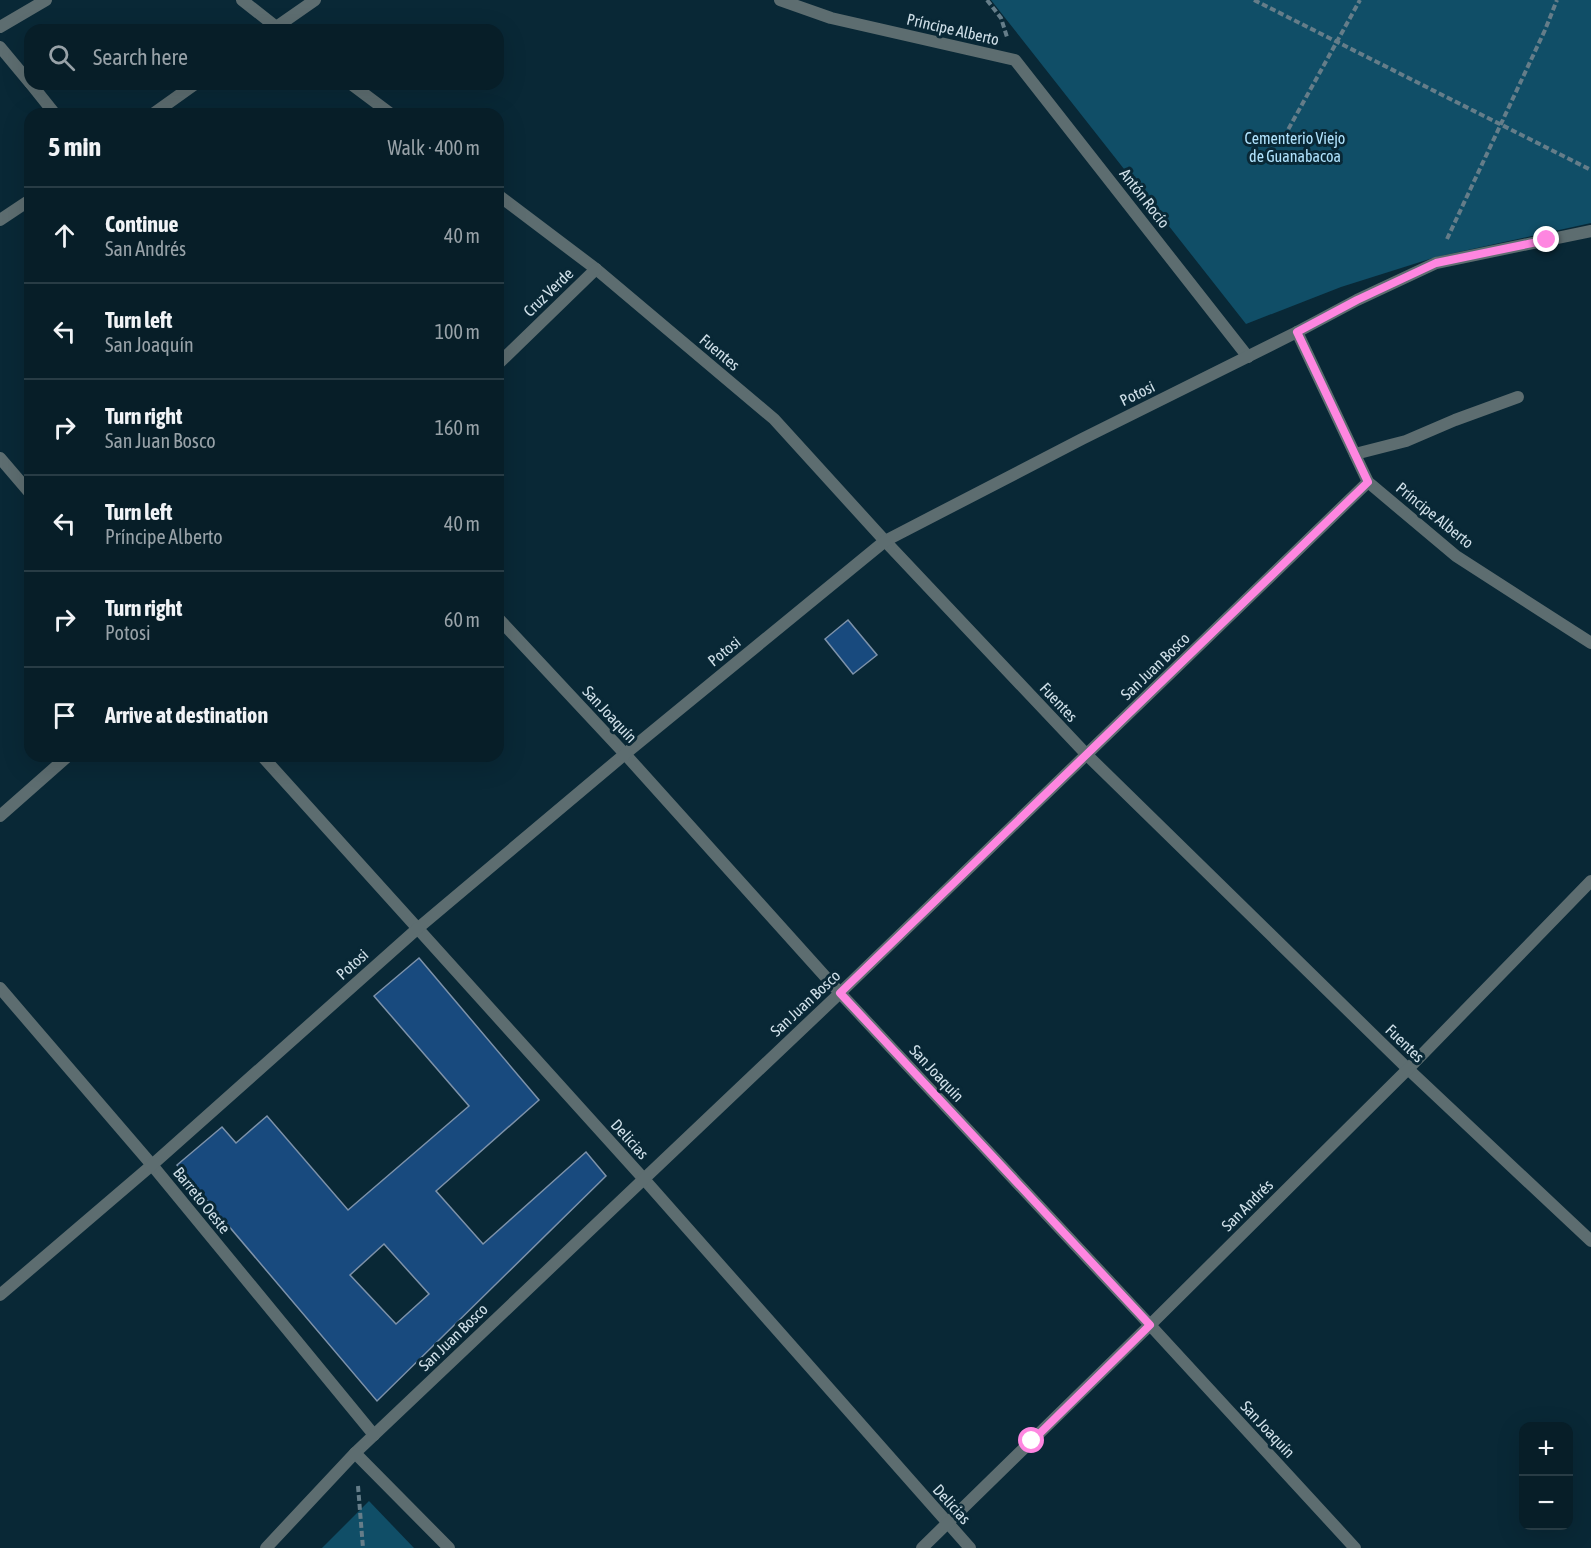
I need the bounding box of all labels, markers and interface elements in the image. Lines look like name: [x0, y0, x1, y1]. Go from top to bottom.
street label: Príncipe Alberto: [905, 10, 1001, 49]
search box: [24, 24, 504, 90]
icon: search: [45, 41, 78, 74]
text: Search here: [93, 44, 188, 70]
park label: Cementerio Viejo de Guanabacoa: [1245, 129, 1345, 165]
text: 5 min: [48, 132, 101, 162]
text: Walk · 400 m: [388, 136, 480, 159]
street label: Antón Rocío: [1116, 165, 1174, 231]
text: Continue: [105, 211, 179, 237]
icon: ahead: [48, 219, 81, 252]
text: 40 m: [444, 224, 480, 247]
route end: [1533, 226, 1559, 252]
text: San Andrés: [105, 237, 186, 260]
street label: Cruz Verde: [520, 264, 576, 320]
text: Turn left: [105, 307, 172, 333]
icon: left: [48, 315, 81, 348]
text: 100 m: [435, 320, 480, 343]
street label: Fuentes: [696, 330, 744, 374]
text: San Joaquín: [105, 333, 194, 356]
street label: Potosi: [1117, 377, 1157, 409]
text: Turn right: [105, 403, 182, 429]
icon: right: [48, 411, 81, 444]
text: 160 m: [435, 416, 480, 439]
text: San Juan Bosco: [105, 429, 216, 452]
street label: Príncipe Alberto: [1392, 478, 1477, 552]
text: Turn left: [105, 499, 172, 525]
icon: left: [48, 507, 81, 540]
text: 40 m: [444, 512, 480, 535]
text: Príncipe Alberto: [105, 525, 223, 548]
text: Turn right: [105, 595, 182, 621]
icon: right: [48, 603, 81, 636]
text: 60 m: [444, 608, 480, 631]
text: Potosi: [105, 621, 151, 644]
street label: San Juan Bosco: [1117, 629, 1193, 703]
street label: Potosi: [704, 633, 744, 669]
street label: Fuentes: [1037, 679, 1082, 725]
street label: San Joaquín: [578, 682, 641, 747]
icon: arrive: [48, 699, 81, 732]
text: Arrive at destination: [105, 702, 268, 728]
street label: Potosi: [332, 945, 372, 983]
street label: San Juan Bosco: [766, 966, 844, 1040]
street label: Fuentes: [1382, 1020, 1428, 1066]
street label: San Joaquín: [905, 1041, 968, 1106]
street label: Delicias: [608, 1116, 653, 1163]
street label: Barreto Oeste: [170, 1163, 234, 1237]
street label: San Andrés: [1218, 1175, 1277, 1234]
street label: San Juan Bosco: [415, 1300, 491, 1374]
street label: San Joaquín: [1236, 1397, 1299, 1462]
map controls: [1519, 1422, 1573, 1530]
button: +: [1519, 1422, 1573, 1476]
route start: [1018, 1427, 1044, 1453]
button: −: [1519, 1476, 1573, 1530]
street label: Delicias: [930, 1481, 975, 1528]

